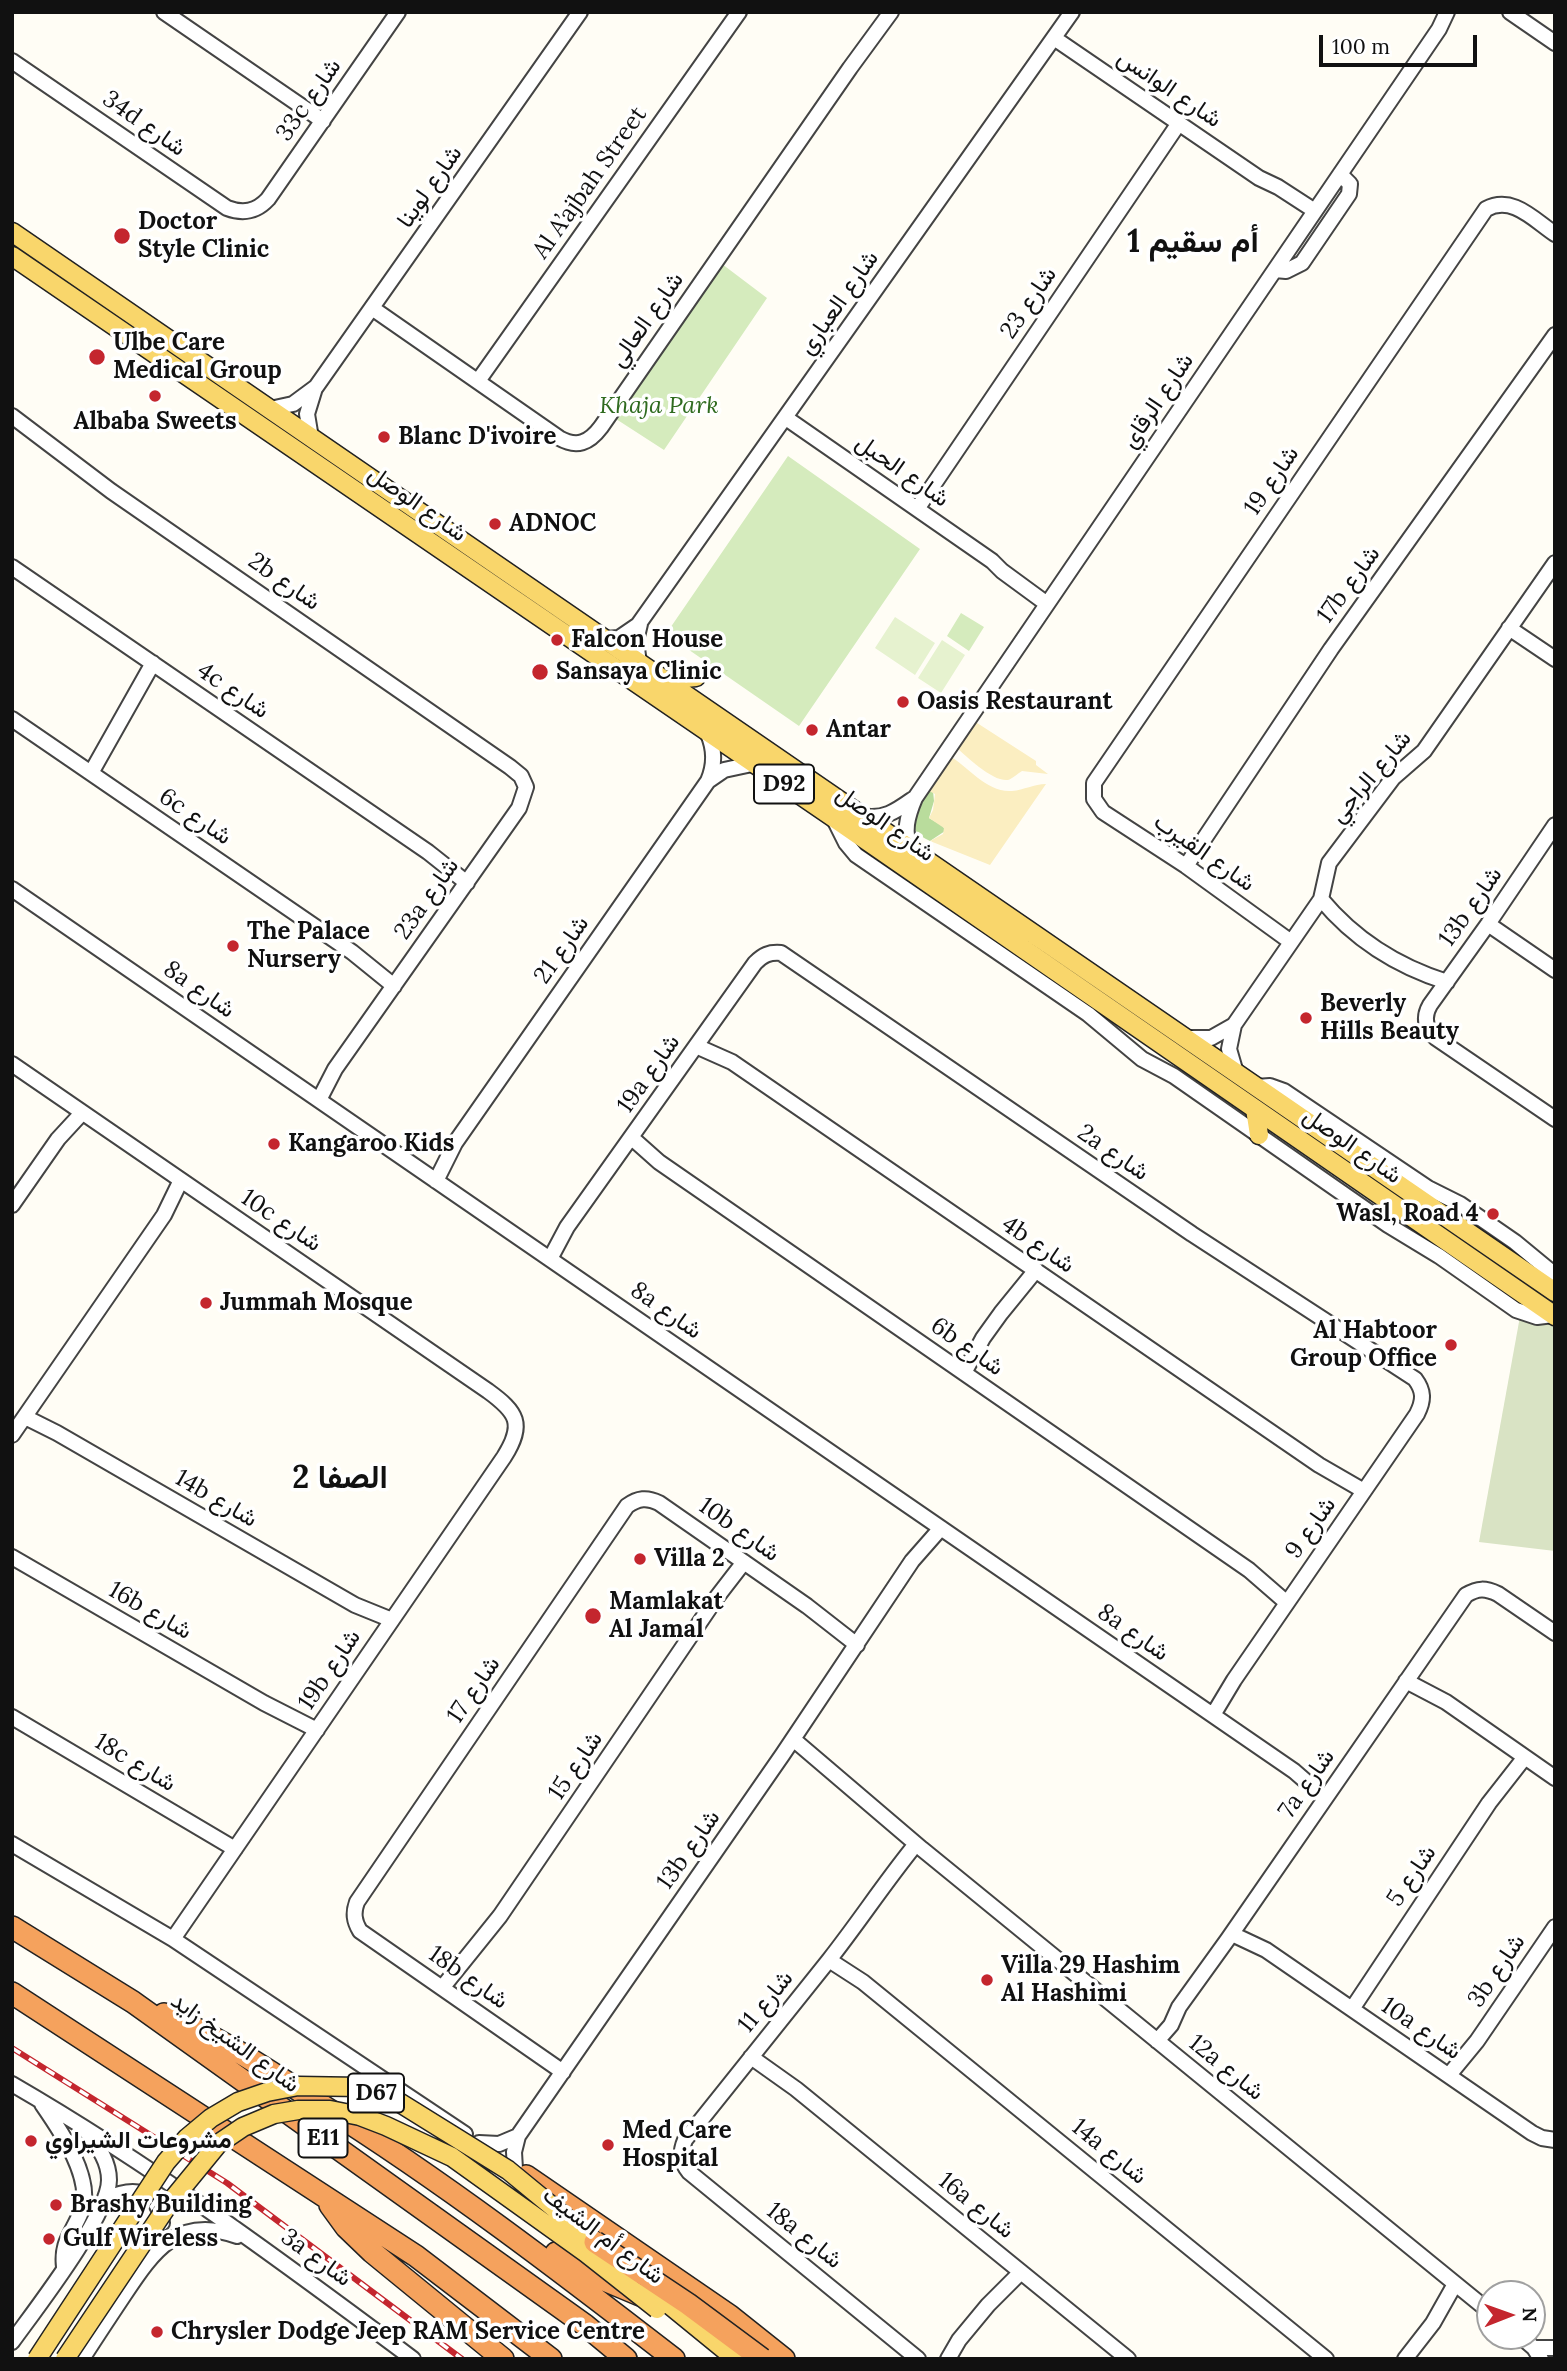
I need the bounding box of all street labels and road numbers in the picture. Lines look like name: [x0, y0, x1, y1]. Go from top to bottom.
street label: شارع الوانس: [1111, 44, 1227, 134]
street label: 33c شارع: [270, 53, 348, 147]
street label: 34d شارع: [97, 85, 191, 163]
street label: Al A’ajbah Street: [527, 101, 653, 265]
street label: شارع لوينا: [391, 140, 469, 234]
street label: شارع العباري: [793, 245, 885, 361]
street label: شارع 23: [995, 262, 1063, 344]
street label: شارع العالي: [604, 267, 690, 373]
street label: شارع الرقاي: [1116, 348, 1200, 454]
street label: شارع الحبل: [850, 428, 954, 514]
street label: شارع 19: [1238, 441, 1306, 521]
street label: شارع الوصل: [362, 460, 472, 548]
street label: 17b شارع: [1311, 541, 1387, 629]
street label: 2b شارع: [242, 547, 326, 617]
street label: 4c شارع: [192, 657, 274, 725]
street label: شارع الراجي: [1324, 725, 1418, 829]
road number: D92: [754, 764, 814, 804]
street label: شارع الوصل: [830, 780, 940, 868]
street label: 6c شارع: [153, 782, 237, 852]
street label: شارع القيرب: [1148, 808, 1260, 898]
street label: 23a شارع: [389, 853, 465, 945]
street label: 13b شارع: [1433, 862, 1509, 952]
street label: شارع 21: [528, 911, 596, 989]
street label: 8a شارع: [158, 955, 240, 1025]
street label: 19a شارع: [612, 1029, 686, 1119]
street label: شارع الوصل: [1297, 1102, 1407, 1190]
street label: 2a شارع: [1072, 1119, 1154, 1187]
street label: 10c شارع: [235, 1184, 327, 1258]
street label: 4b شارع: [996, 1210, 1080, 1280]
street label: 8a شارع: [625, 1276, 707, 1346]
street label: 6b شارع: [925, 1312, 1009, 1382]
street label: 14b شارع: [170, 1464, 262, 1534]
street label: 10b شارع: [693, 1492, 785, 1568]
street label: شارع 9: [1280, 1492, 1342, 1564]
street label: 16b شارع: [103, 1576, 197, 1646]
street label: 8a شارع: [1092, 1598, 1174, 1668]
street label: 19b شارع: [293, 1624, 367, 1716]
street label: شارع 17: [441, 1651, 507, 1729]
street label: شارع 15: [543, 1726, 609, 1806]
street label: 18c شارع: [89, 1728, 181, 1798]
street label: 7a شارع: [1273, 1744, 1341, 1824]
street label: 13b شارع: [651, 1805, 727, 1895]
street label: شارع 5: [1381, 1840, 1443, 1912]
street label: 3b شارع: [1462, 1929, 1532, 2013]
street label: 18b شارع: [423, 1940, 513, 2016]
street label: شارع 11: [732, 1965, 800, 2039]
street label: شارع الشيخ زايد: [165, 1987, 305, 2099]
street label: 10a شارع: [1375, 1992, 1467, 2066]
street label: 12a شارع: [1183, 2029, 1269, 2107]
road number: D67: [348, 2074, 404, 2112]
street label: 14a شارع: [1065, 2113, 1153, 2191]
road number: E11: [298, 2118, 348, 2158]
street label: 16a شارع: [932, 2167, 1020, 2245]
street label: شارع أم الشيف: [537, 2181, 669, 2291]
street label: 18a شارع: [760, 2197, 848, 2275]
street label: 3a شارع: [275, 2223, 357, 2293]

